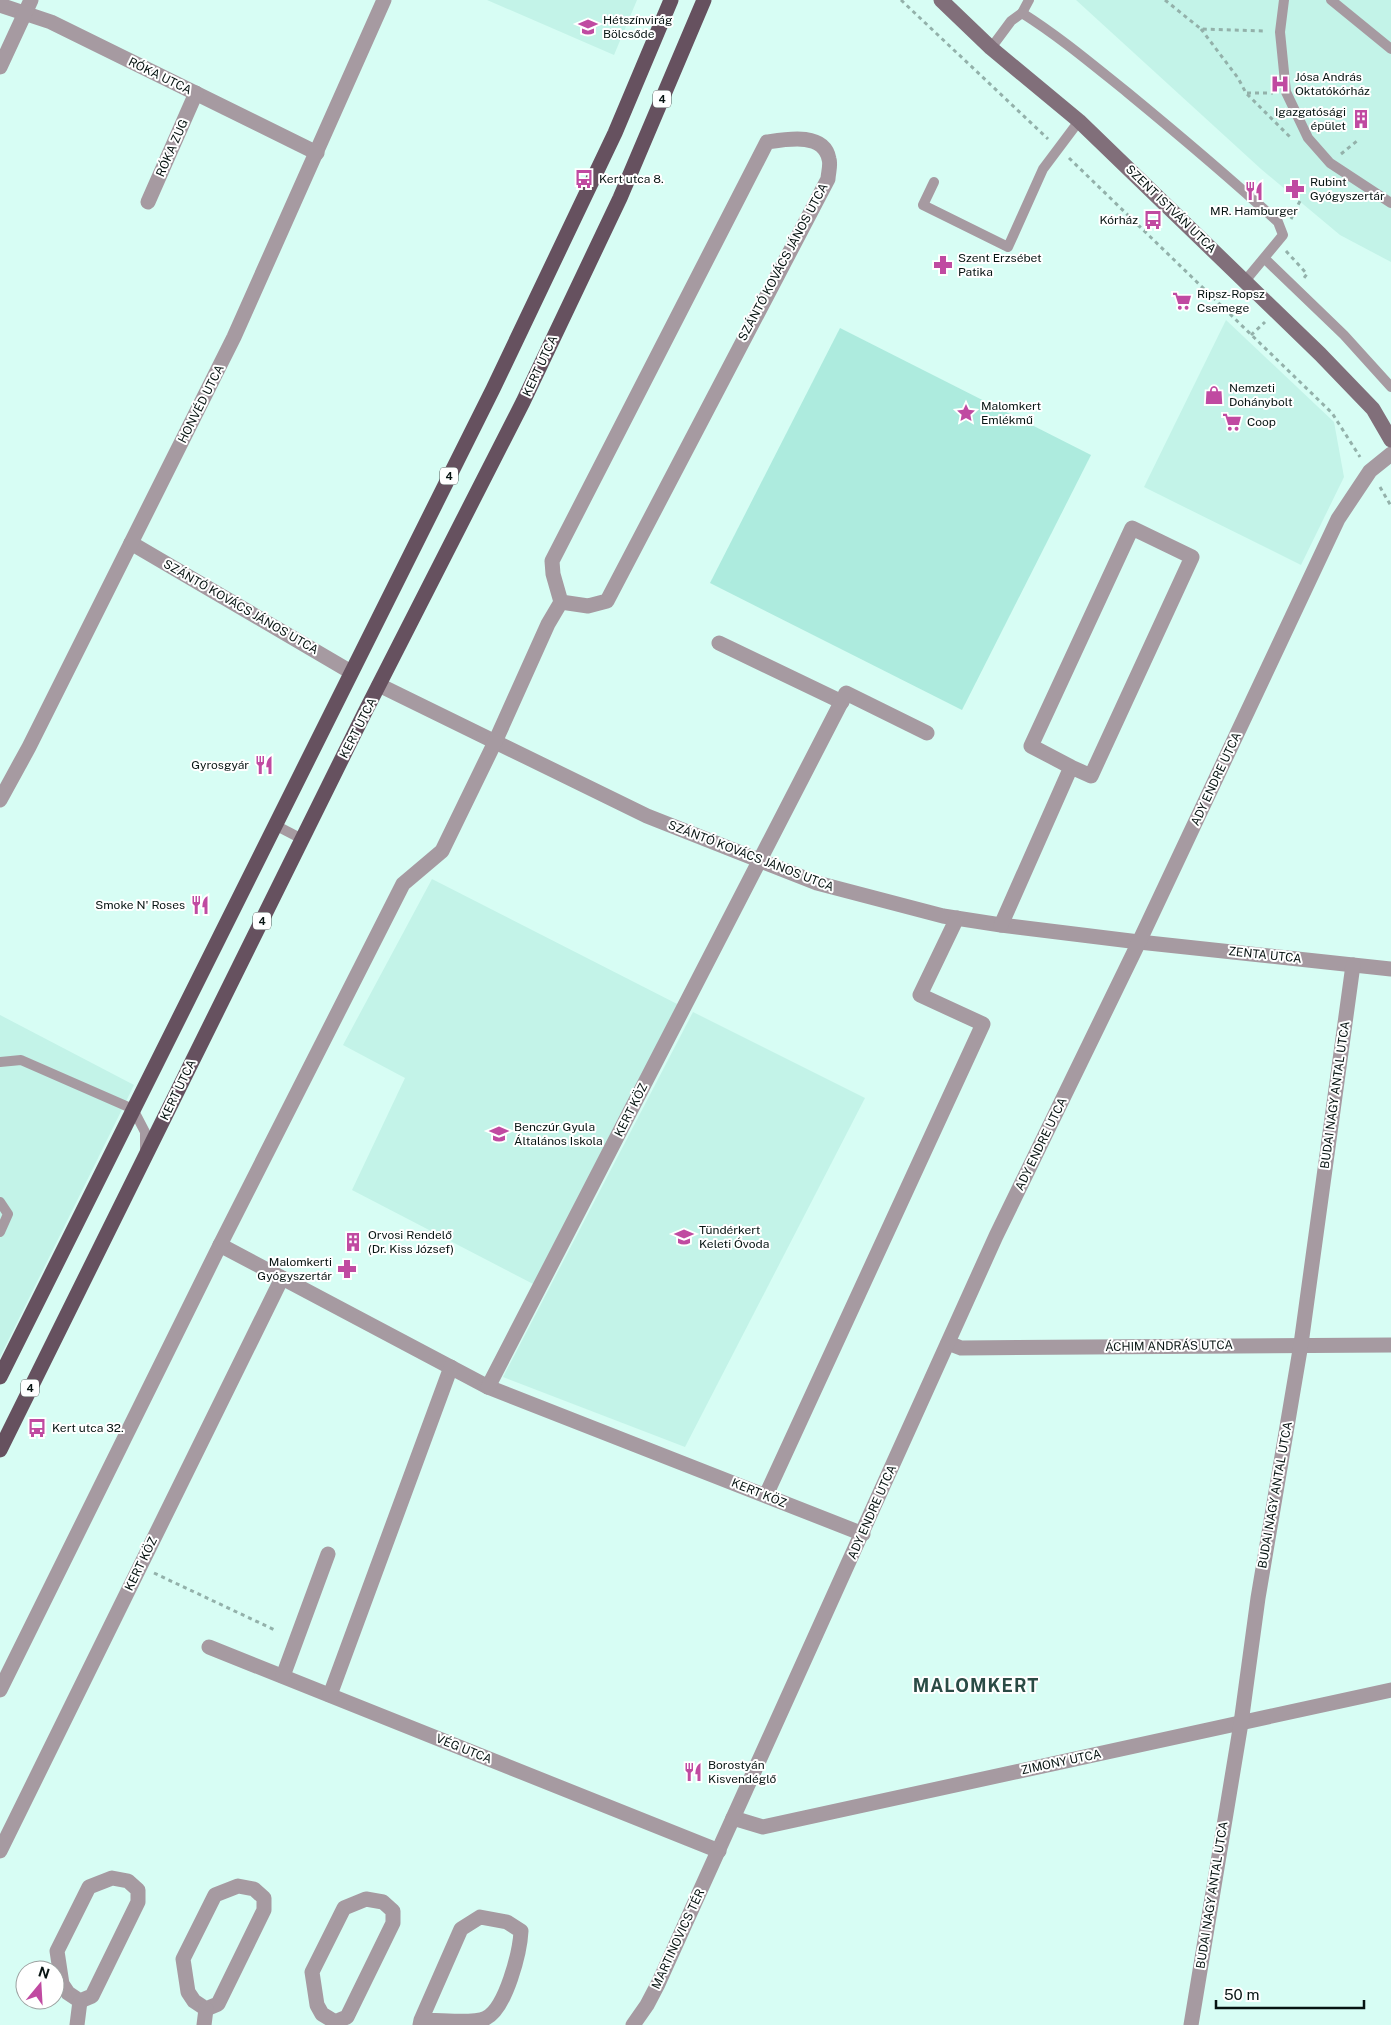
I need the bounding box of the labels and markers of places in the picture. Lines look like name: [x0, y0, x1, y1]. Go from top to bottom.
place label: Hétszínvirág Bölcsőde: [603, 13, 672, 41]
school or university icon: Hétszínvirág Bölcsőde: [577, 16, 599, 38]
place label: Jósa András Oktatókórház: [1295, 70, 1370, 98]
hospital icon: Jósa András Oktatókórház: [1269, 73, 1291, 95]
place label: Igazgatósági épület: [1275, 105, 1346, 133]
building icon: Igazgatósági épület: [1350, 108, 1372, 130]
bus stop icon: Kert utca 8.: [573, 168, 595, 190]
place label: Kert utca 8.: [599, 172, 664, 186]
place label: Rubint Gyógyszertár: [1310, 175, 1385, 203]
pharmacy icon: Rubint Gyógyszertár: [1284, 178, 1306, 200]
restaurant icon: MR. Hamburger: [1243, 180, 1265, 202]
place label: MR. Hamburger: [1210, 204, 1298, 218]
bus stop icon: Kórház: [1142, 209, 1164, 231]
place label: Kórház: [1099, 213, 1138, 227]
place label: Szent Erzsébet Patika: [958, 251, 1042, 279]
pharmacy icon: Szent Erzsébet Patika: [932, 254, 954, 276]
place label: Ripsz-Ropsz Csemege: [1197, 287, 1265, 315]
supermarket icon: Ripsz-Ropsz Csemege: [1171, 290, 1193, 312]
place label: Nemzeti Dohánybolt: [1229, 381, 1293, 409]
shop icon: Nemzeti Dohánybolt: [1203, 384, 1225, 406]
place label: Malomkert Emlékmű: [981, 399, 1041, 427]
place icon: Malomkert Emlékmű: [955, 402, 977, 424]
supermarket icon: Coop: [1221, 411, 1243, 433]
place label: Coop: [1247, 415, 1276, 429]
restaurant icon: Gyrosgyár: [253, 754, 275, 776]
place label: Gyrosgyár: [191, 758, 249, 772]
restaurant icon: Smoke N' Roses: [189, 894, 211, 916]
place label: Smoke N' Roses: [95, 898, 185, 912]
place label: Benczúr Gyula Általános Iskola: [514, 1120, 603, 1148]
school or university icon: Benczúr Gyula Általános Iskola: [488, 1123, 510, 1145]
place label: Tündérkert Keleti Óvoda: [699, 1223, 769, 1251]
school or university icon: Tündérkert Keleti Óvoda: [673, 1226, 695, 1248]
place label: Orvosi Rendelő (Dr. Kiss József): [368, 1228, 454, 1256]
building icon: Orvosi Rendelő (Dr. Kiss József): [342, 1231, 364, 1253]
place label: Malomkerti Gyógyszertár: [257, 1255, 332, 1283]
pharmacy icon: Malomkerti Gyógyszertár: [336, 1258, 358, 1280]
bus stop icon: Kert utca 32.: [26, 1417, 48, 1439]
place label: Kert utca 32.: [52, 1421, 124, 1435]
place label: Borostyán Kisvendéglő: [708, 1758, 777, 1786]
restaurant icon: Borostyán Kisvendéglő: [682, 1761, 704, 1783]

